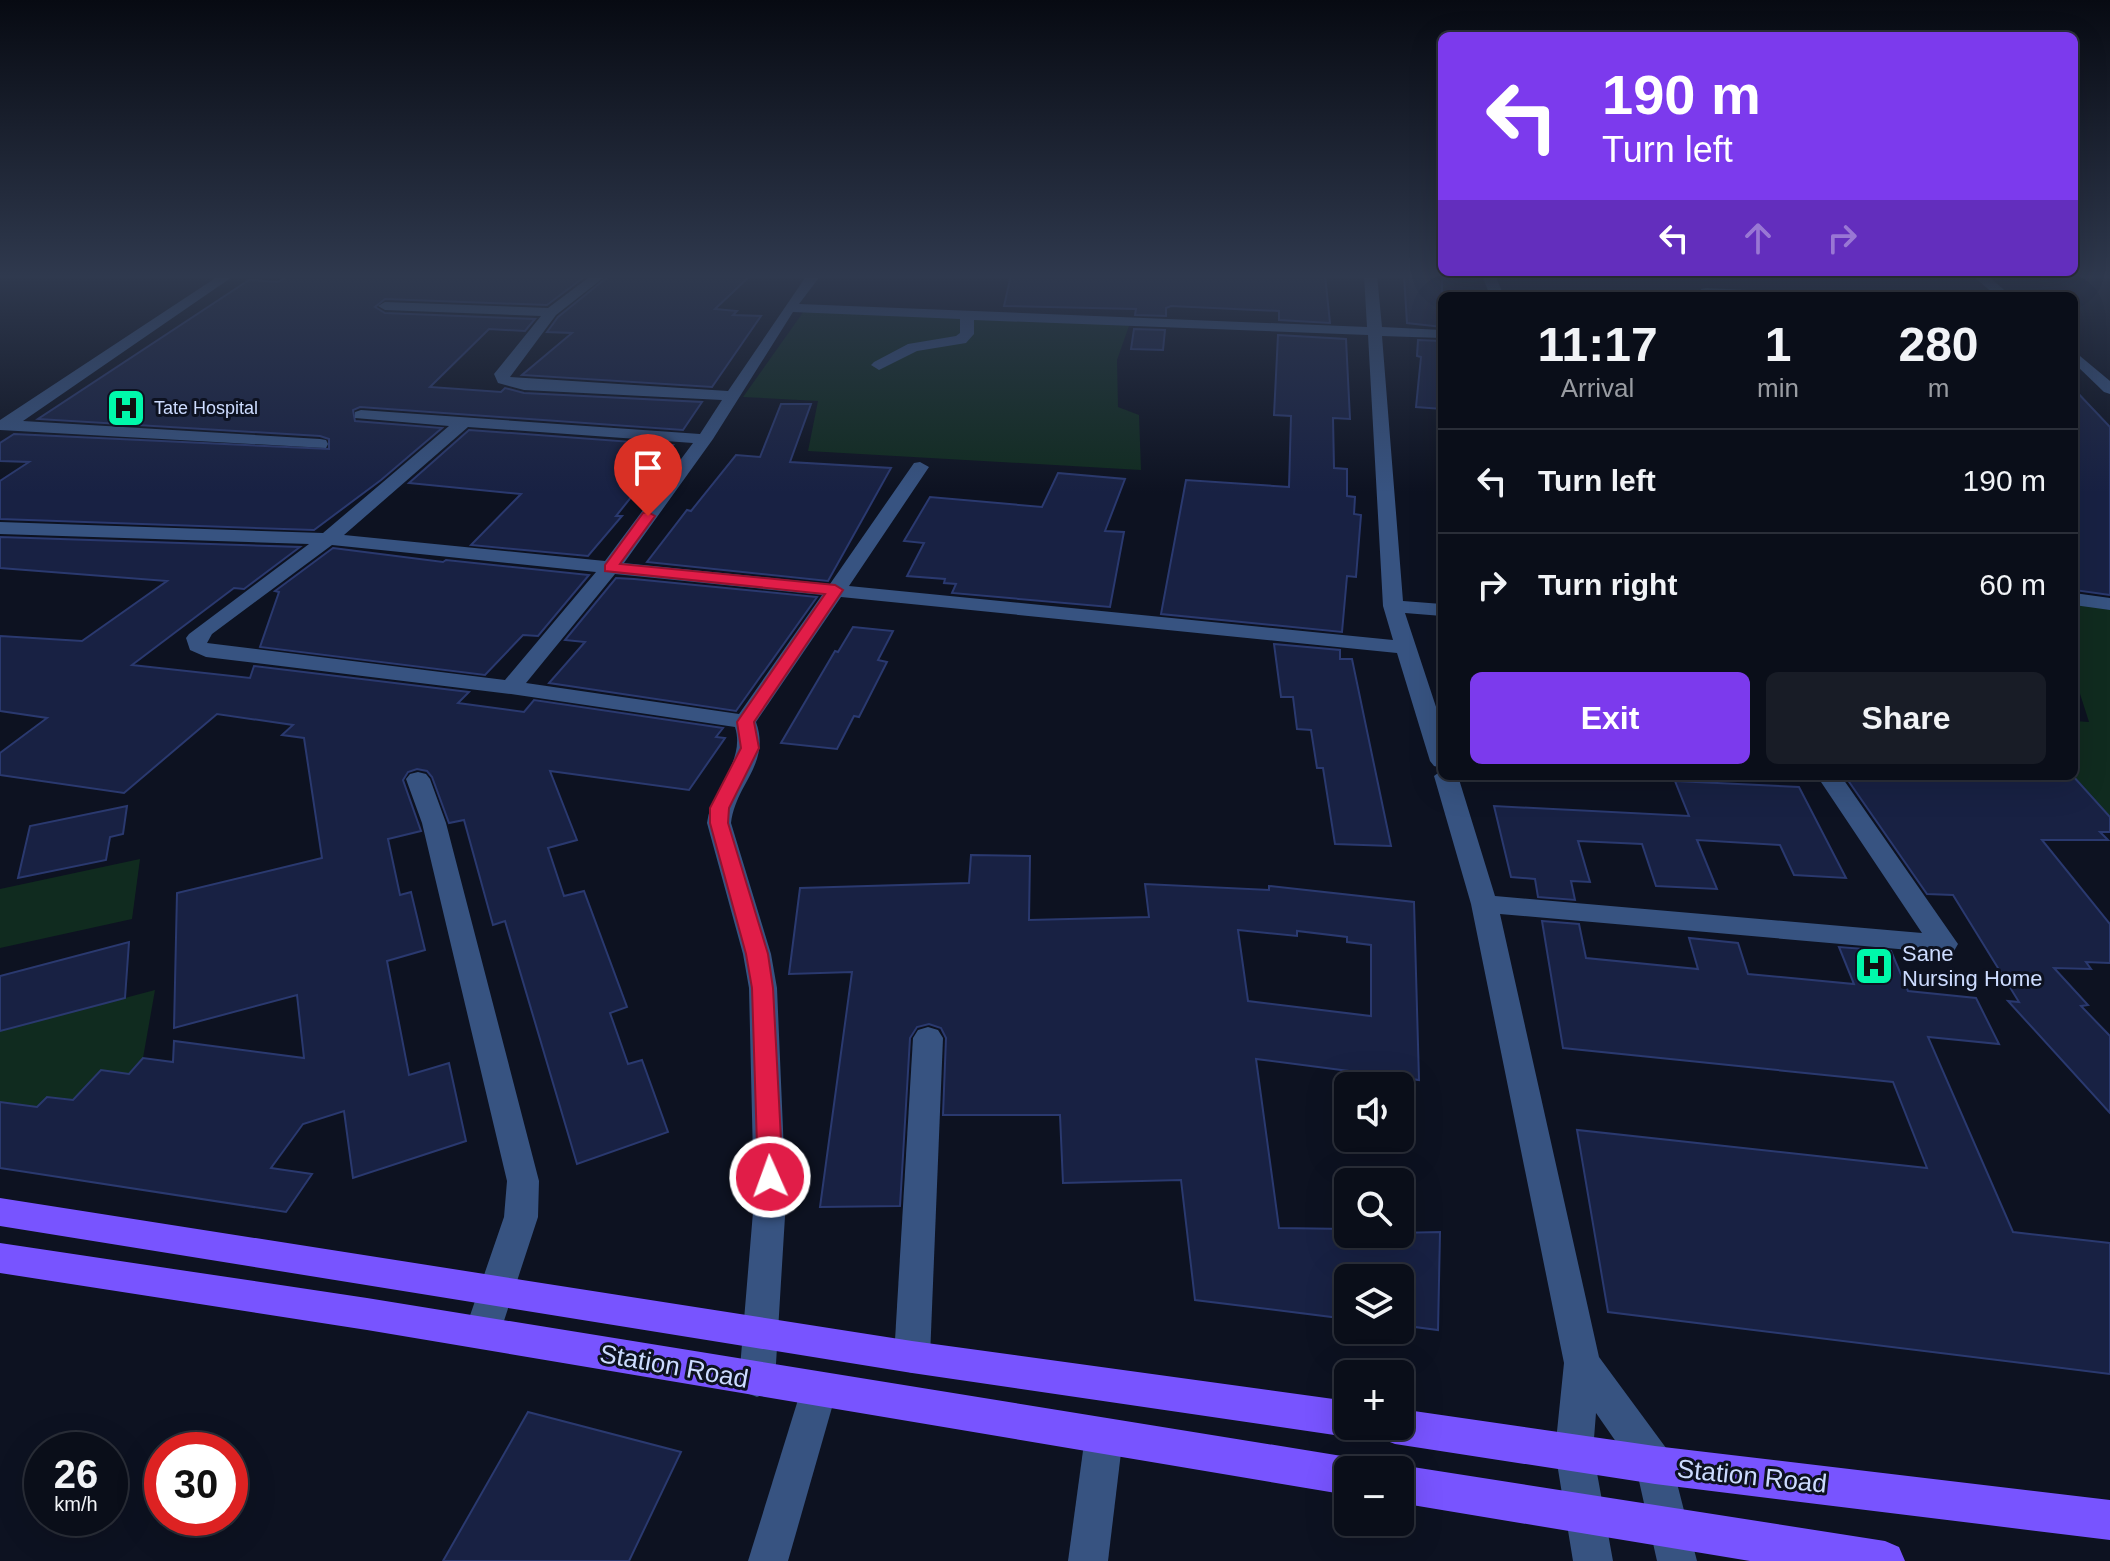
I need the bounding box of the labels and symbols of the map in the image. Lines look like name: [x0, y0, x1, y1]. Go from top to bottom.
hospital icon: Tate Hospital: [105, 387, 147, 429]
place label: Tate Hospital: [154, 398, 258, 418]
pin: [614, 434, 682, 516]
place label: Sane Nursing Home: [1902, 941, 2043, 991]
hospital icon: Sane Nursing Home: [1853, 945, 1895, 987]
position arrow: [728, 1135, 812, 1219]
street label: Station Road: [597, 1338, 751, 1394]
speed limit sign: 30: [144, 1432, 248, 1536]
street label: Station Road: [1676, 1453, 1828, 1499]

